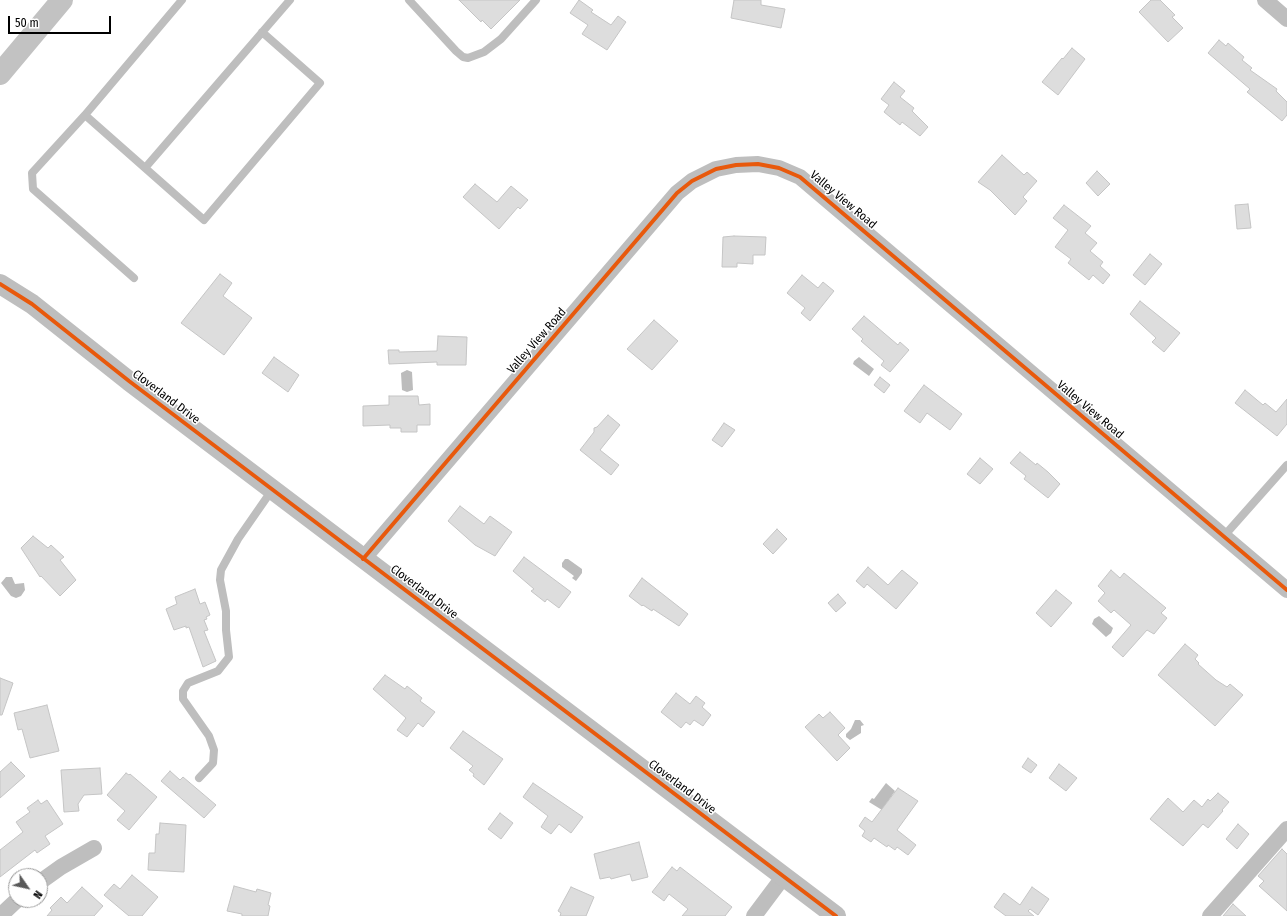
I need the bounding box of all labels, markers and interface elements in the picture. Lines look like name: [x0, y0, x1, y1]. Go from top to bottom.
scale bar: [10, 8, 113, 34]
text: 50 m: [15, 16, 39, 30]
street label: Valley View Road: [807, 168, 879, 232]
street label: Valley View Road: [505, 305, 569, 377]
street label: Cloverland Drive: [129, 367, 203, 427]
street label: Valley View Road: [1054, 378, 1126, 442]
street label: Cloverland Drive: [387, 562, 461, 622]
street label: Cloverland Drive: [645, 757, 719, 817]
north arrow: [8, 868, 48, 908]
text: N: [30, 888, 45, 901]

